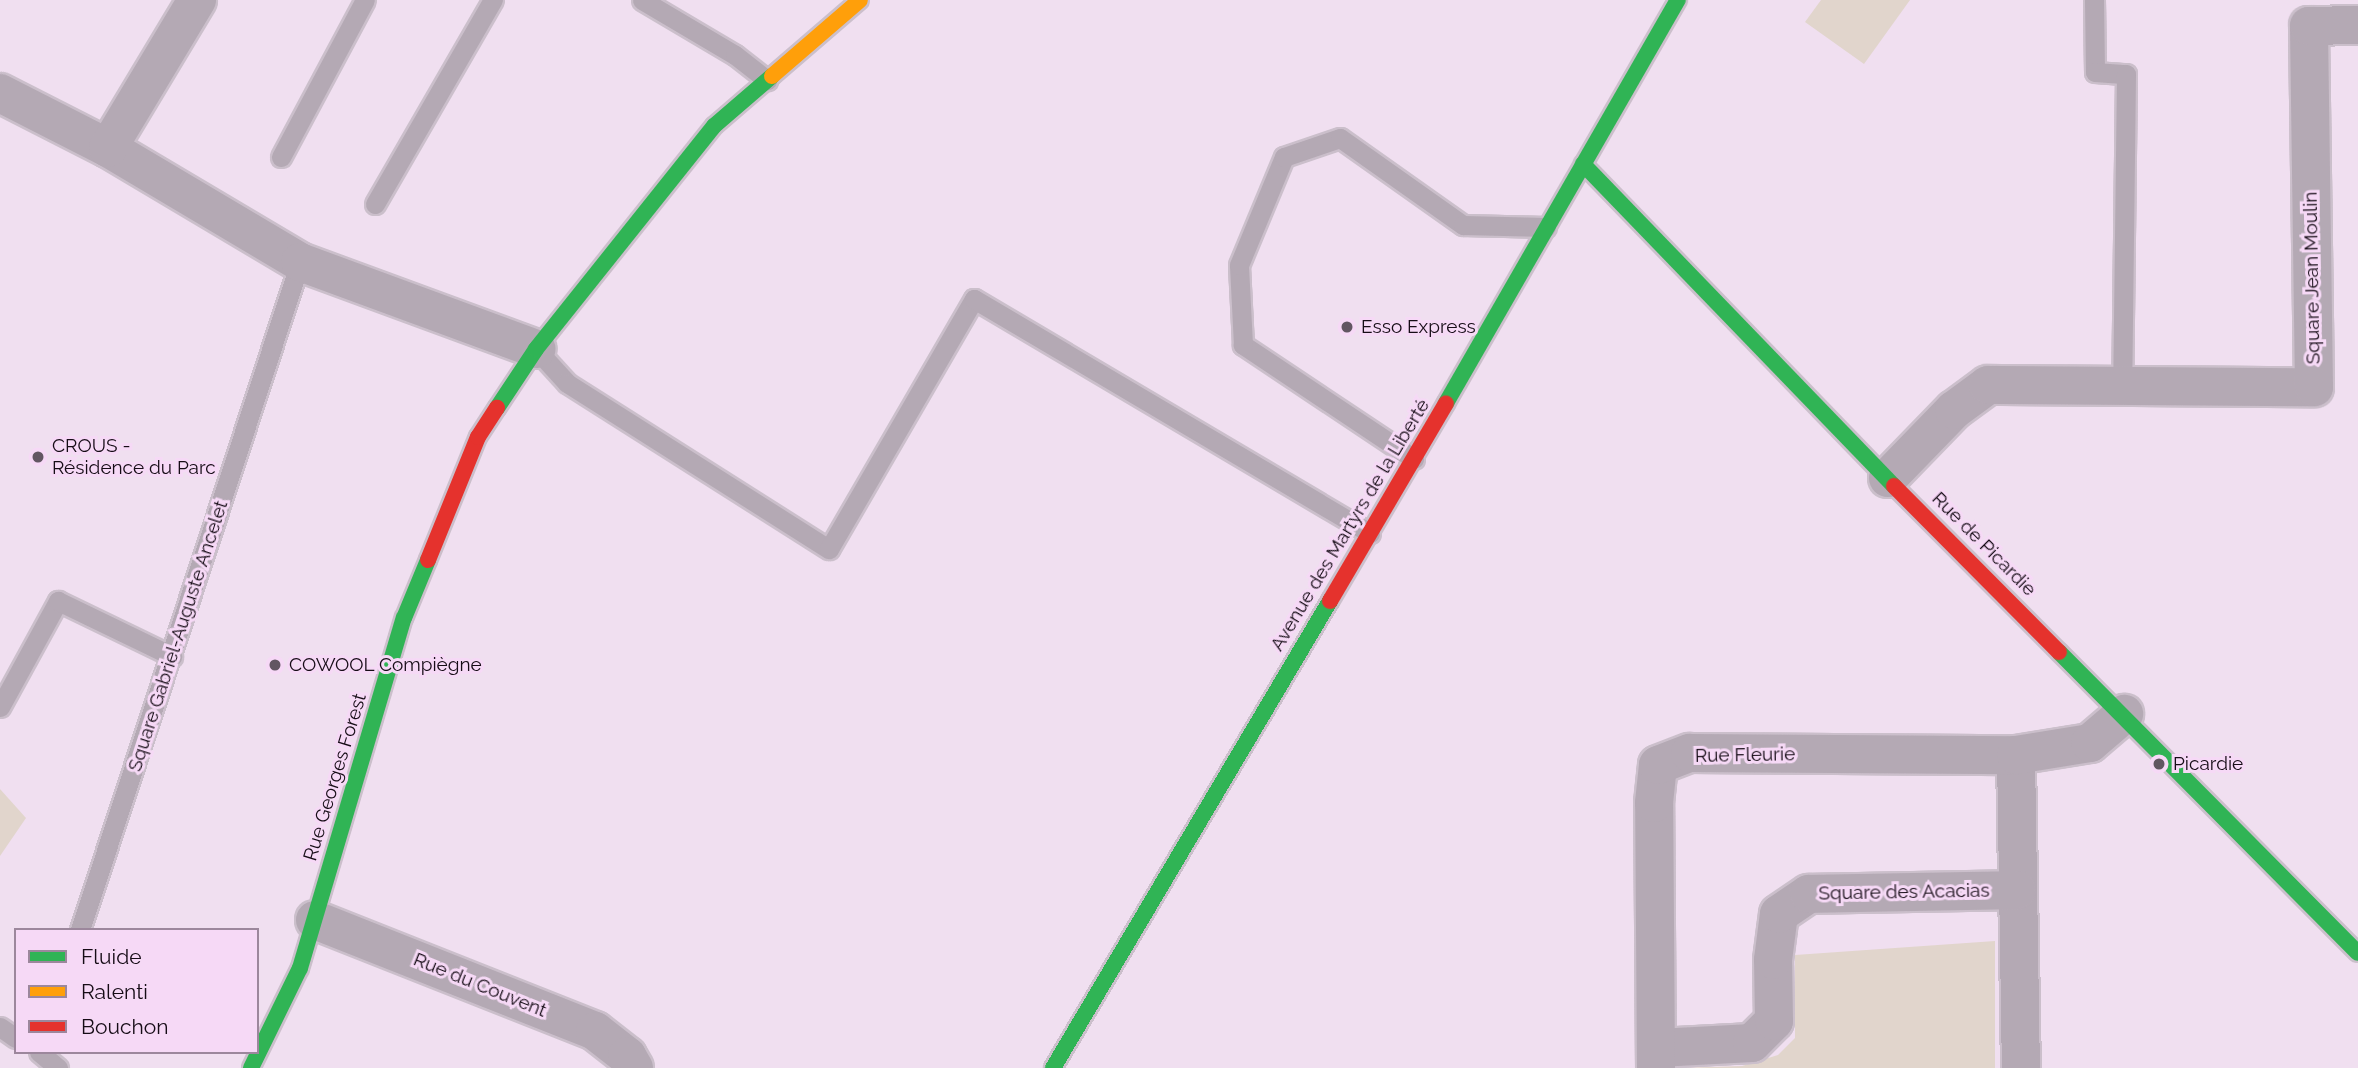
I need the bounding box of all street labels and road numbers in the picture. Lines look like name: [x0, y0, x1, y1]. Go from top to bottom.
street label: Square Jean Moulin: [2299, 191, 2325, 365]
street label: Avenue des Martyrs de la Liberté: [1266, 395, 1434, 655]
street label: Rue de Picardie: [1927, 487, 2041, 601]
street label: Square Gabriel-Auguste Ancelet: [123, 497, 233, 775]
street label: Rue Georges Forest: [299, 691, 371, 863]
street label: Rue Fleurie: [1695, 743, 1795, 767]
street label: Square des Acacias: [1818, 879, 1990, 905]
street label: Rue du Couvent: [410, 948, 550, 1022]

